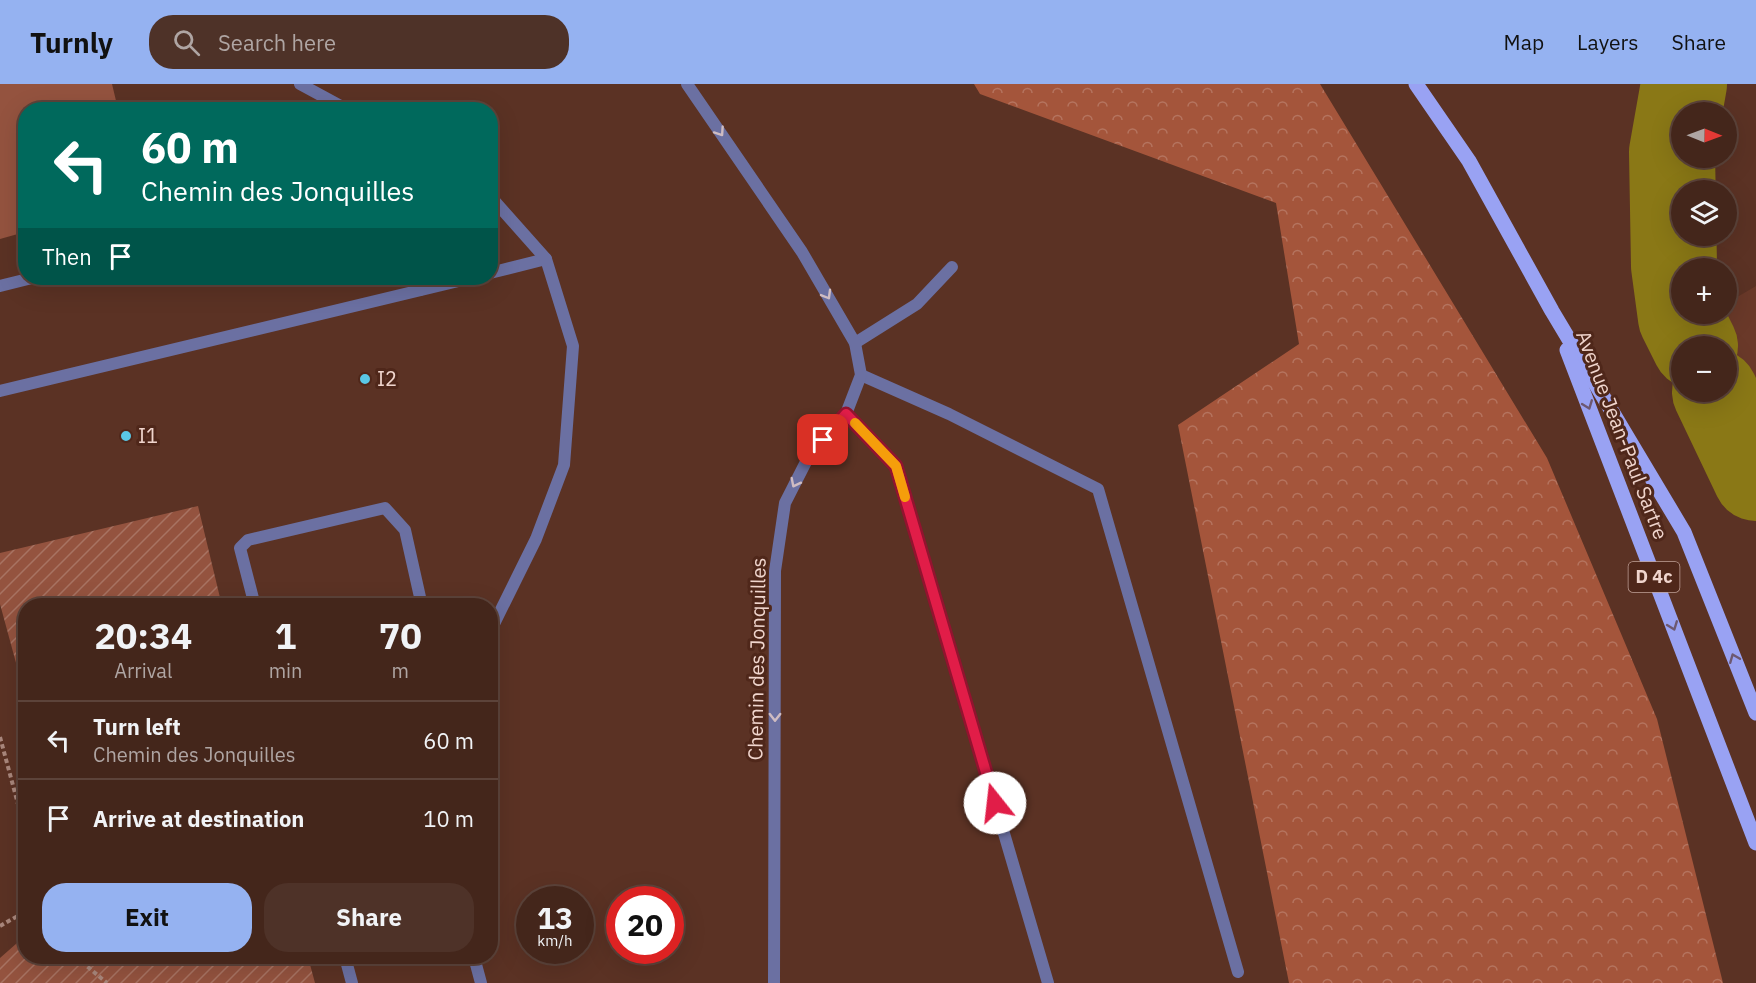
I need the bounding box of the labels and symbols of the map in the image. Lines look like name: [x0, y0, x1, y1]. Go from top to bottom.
north arrow: [1671, 102, 1737, 168]
one-way arrow: [713, 126, 724, 137]
one-way arrow: [820, 289, 832, 299]
street label: Avenue Jean-Paul Sartre: [1570, 326, 1675, 543]
place label: I2: [377, 365, 397, 392]
marker: I2: [358, 372, 372, 386]
one-way arrow: [1581, 398, 1593, 409]
pin: [797, 414, 848, 465]
place label: I1: [138, 422, 158, 449]
marker: I1: [119, 429, 133, 443]
one-way arrow: [791, 477, 802, 488]
street label: Chemin des Jonquilles: [741, 557, 772, 760]
road number: D 4c: [1628, 562, 1680, 592]
one-way arrow: [1666, 620, 1678, 631]
one-way arrow: [1729, 654, 1741, 665]
one-way arrow: [769, 713, 781, 722]
position arrow: [963, 771, 1027, 835]
speed limit sign: 20: [606, 886, 684, 964]

